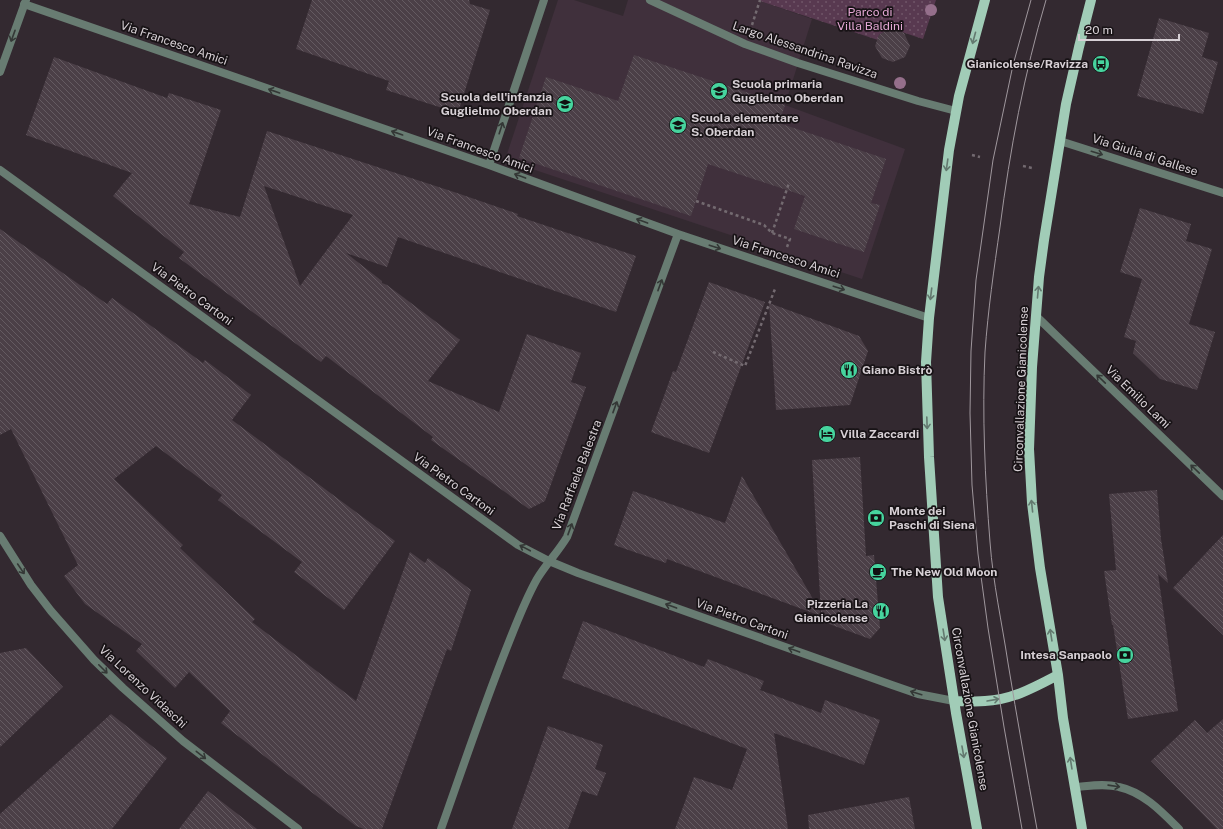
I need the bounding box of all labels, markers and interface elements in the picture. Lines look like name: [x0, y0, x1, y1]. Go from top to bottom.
park label: Parco di Villa Baldini: [837, 5, 903, 33]
scale bar: [1079, 16, 1179, 42]
street label: Via Francesco Amici: [119, 18, 229, 68]
street label: Largo Alessandrina Ravizza: [731, 19, 879, 81]
text: 20 m: [1085, 23, 1113, 37]
one-way arrow: [9, 29, 16, 42]
one-way arrow: [970, 31, 977, 44]
bus stop icon: Gianicolense/Ravizza: [1091, 54, 1111, 74]
place label: Gianicolense/Ravizza: [966, 57, 1088, 71]
place label: Scuola primaria Guglielmo Oberdan: [732, 77, 843, 105]
school or university icon: Scuola primaria Guglielmo Oberdan: [709, 81, 729, 101]
one-way arrow: [269, 86, 281, 94]
place label: Scuola dell'infanzia Guglielmo Oberdan: [441, 90, 552, 118]
school or university icon: Scuola dell'infanzia Guglielmo Oberdan: [555, 94, 575, 114]
place label: Scuola elementare S. Oberdan: [691, 111, 799, 139]
school or university icon: Scuola elementare S. Oberdan: [668, 115, 688, 135]
one-way arrow: [498, 122, 505, 135]
street label: Via Francesco Amici: [425, 124, 535, 176]
one-way arrow: [391, 129, 403, 137]
street label: Via Giulia di Gallese: [1090, 131, 1200, 179]
one-way arrow: [1090, 150, 1103, 157]
one-way arrow: [943, 158, 951, 171]
one-way arrow: [514, 172, 526, 180]
one-way arrow: [635, 217, 648, 224]
street label: Via Francesco Amici: [730, 233, 842, 281]
one-way arrow: [709, 243, 721, 251]
street label: Via Pietro Cartoni: [149, 260, 235, 328]
one-way arrow: [657, 278, 664, 291]
one-way arrow: [832, 284, 844, 292]
one-way arrow: [1034, 286, 1041, 299]
one-way arrow: [928, 287, 935, 300]
street label: Circonvallazione Gianicolense: [1011, 306, 1031, 472]
restaurant icon: Giano Bistrò: [839, 360, 859, 380]
place label: Giano Bistrò: [862, 363, 932, 377]
street label: Via Emilio Lami: [1103, 363, 1173, 431]
one-way arrow: [1096, 374, 1106, 384]
one-way arrow: [612, 400, 619, 413]
one-way arrow: [924, 416, 931, 429]
street label: Via Raffaele Balestra: [549, 418, 605, 532]
hotel icon: Villa Zaccardi: [817, 424, 837, 444]
place label: Villa Zaccardi: [840, 427, 919, 441]
street label: Via Pietro Cartoni: [411, 450, 497, 518]
one-way arrow: [1190, 464, 1200, 474]
one-way arrow: [1029, 500, 1036, 513]
place label: Monte dei Paschi di Siena: [889, 504, 975, 532]
bank icon: Monte dei Paschi di Siena: [866, 508, 886, 528]
one-way arrow: [567, 522, 574, 535]
one-way arrow: [519, 544, 531, 552]
cafe icon: The New Old Moon: [868, 562, 888, 582]
one-way arrow: [17, 563, 25, 574]
place label: The New Old Moon: [891, 565, 997, 579]
street label: Via Pietro Cartoni: [694, 596, 790, 642]
place label: Pizzeria La Gianicolense: [794, 597, 868, 625]
restaurant icon: Pizzeria La Gianicolense: [871, 601, 891, 621]
one-way arrow: [666, 602, 678, 610]
street label: Circonvallazione Gianicolense: [949, 626, 991, 792]
one-way arrow: [940, 628, 948, 641]
one-way arrow: [1047, 628, 1055, 641]
street label: Via Lorenzo Vidaschi: [96, 643, 190, 731]
bank icon: Intesa Sanpaolo: [1115, 645, 1135, 665]
one-way arrow: [787, 646, 800, 653]
place label: Intesa Sanpaolo: [1020, 648, 1112, 662]
one-way arrow: [98, 664, 108, 674]
one-way arrow: [910, 689, 923, 696]
one-way arrow: [986, 696, 999, 704]
one-way arrow: [959, 745, 967, 758]
one-way arrow: [196, 750, 207, 759]
one-way arrow: [1067, 757, 1075, 770]
one-way arrow: [1107, 782, 1120, 790]

